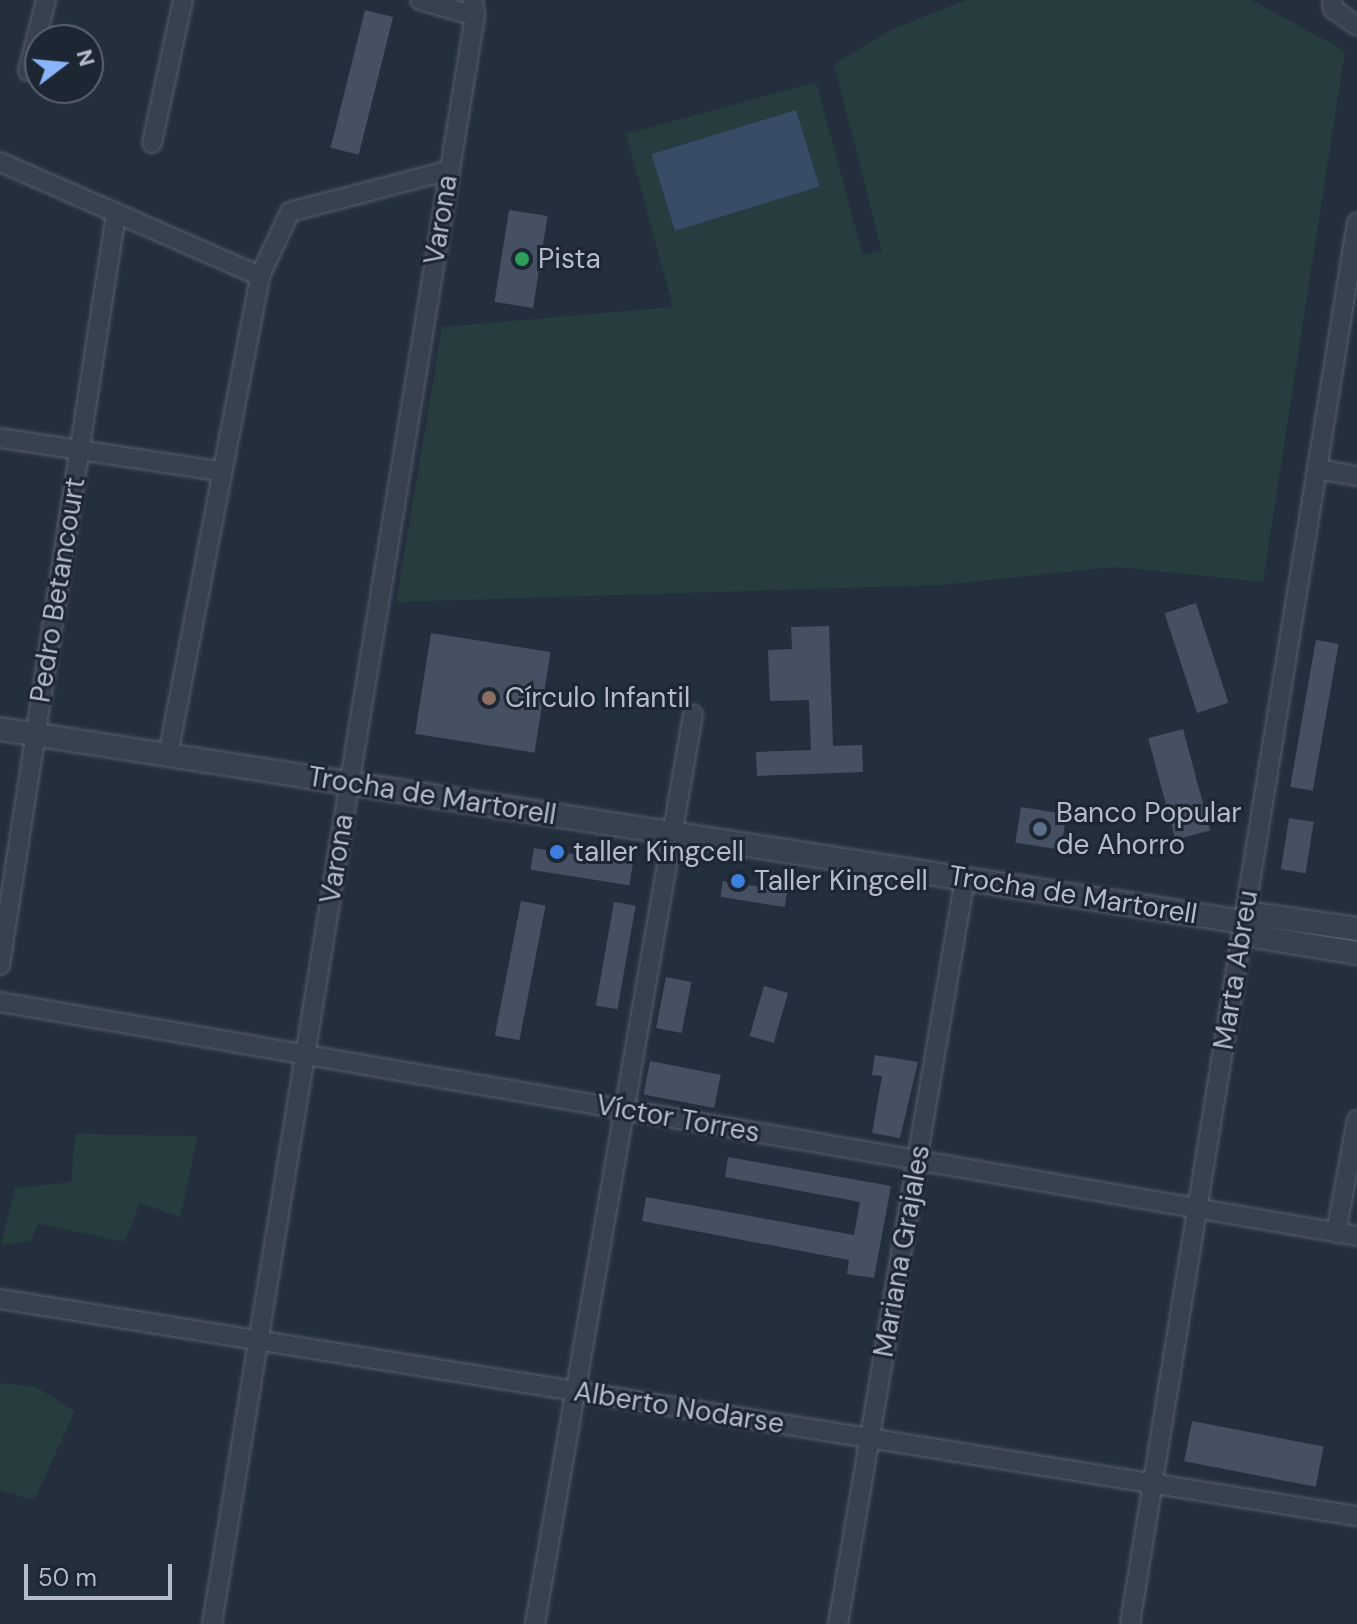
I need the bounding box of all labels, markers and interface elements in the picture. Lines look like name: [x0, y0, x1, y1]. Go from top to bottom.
north arrow: [24, 24, 104, 104]
text: N: [69, 46, 102, 70]
street label: Varona: [417, 173, 465, 267]
place label: Pista: [538, 242, 601, 276]
marker: Pista: [513, 250, 531, 268]
street label: Pedro Betancourt: [24, 475, 92, 705]
place label: Círculo Infantil: [505, 681, 690, 715]
marker: Círculo Infantil: [480, 689, 498, 707]
street label: Trocha de Martorell: [306, 760, 558, 832]
place label: Banco Popular de Ahorro: [1056, 796, 1242, 862]
street label: Varona: [313, 812, 361, 906]
marker: Banco Popular de Ahorro: [1031, 820, 1049, 838]
place label: taller Kingcell: [573, 835, 744, 869]
marker: taller Kingcell: [548, 843, 566, 861]
street label: Trocha de Martorell: [947, 859, 1199, 931]
place label: Taller Kingcell: [754, 864, 928, 898]
marker: Taller Kingcell: [729, 872, 747, 890]
street label: Marta Abreu: [1207, 888, 1265, 1052]
street label: Víctor Torres: [594, 1088, 762, 1150]
street label: Mariana Grajales: [867, 1142, 937, 1360]
street label: Alberto Nodarse: [572, 1375, 786, 1441]
scale bar: [28, 1548, 176, 1598]
text: 50 m: [38, 1562, 97, 1593]

